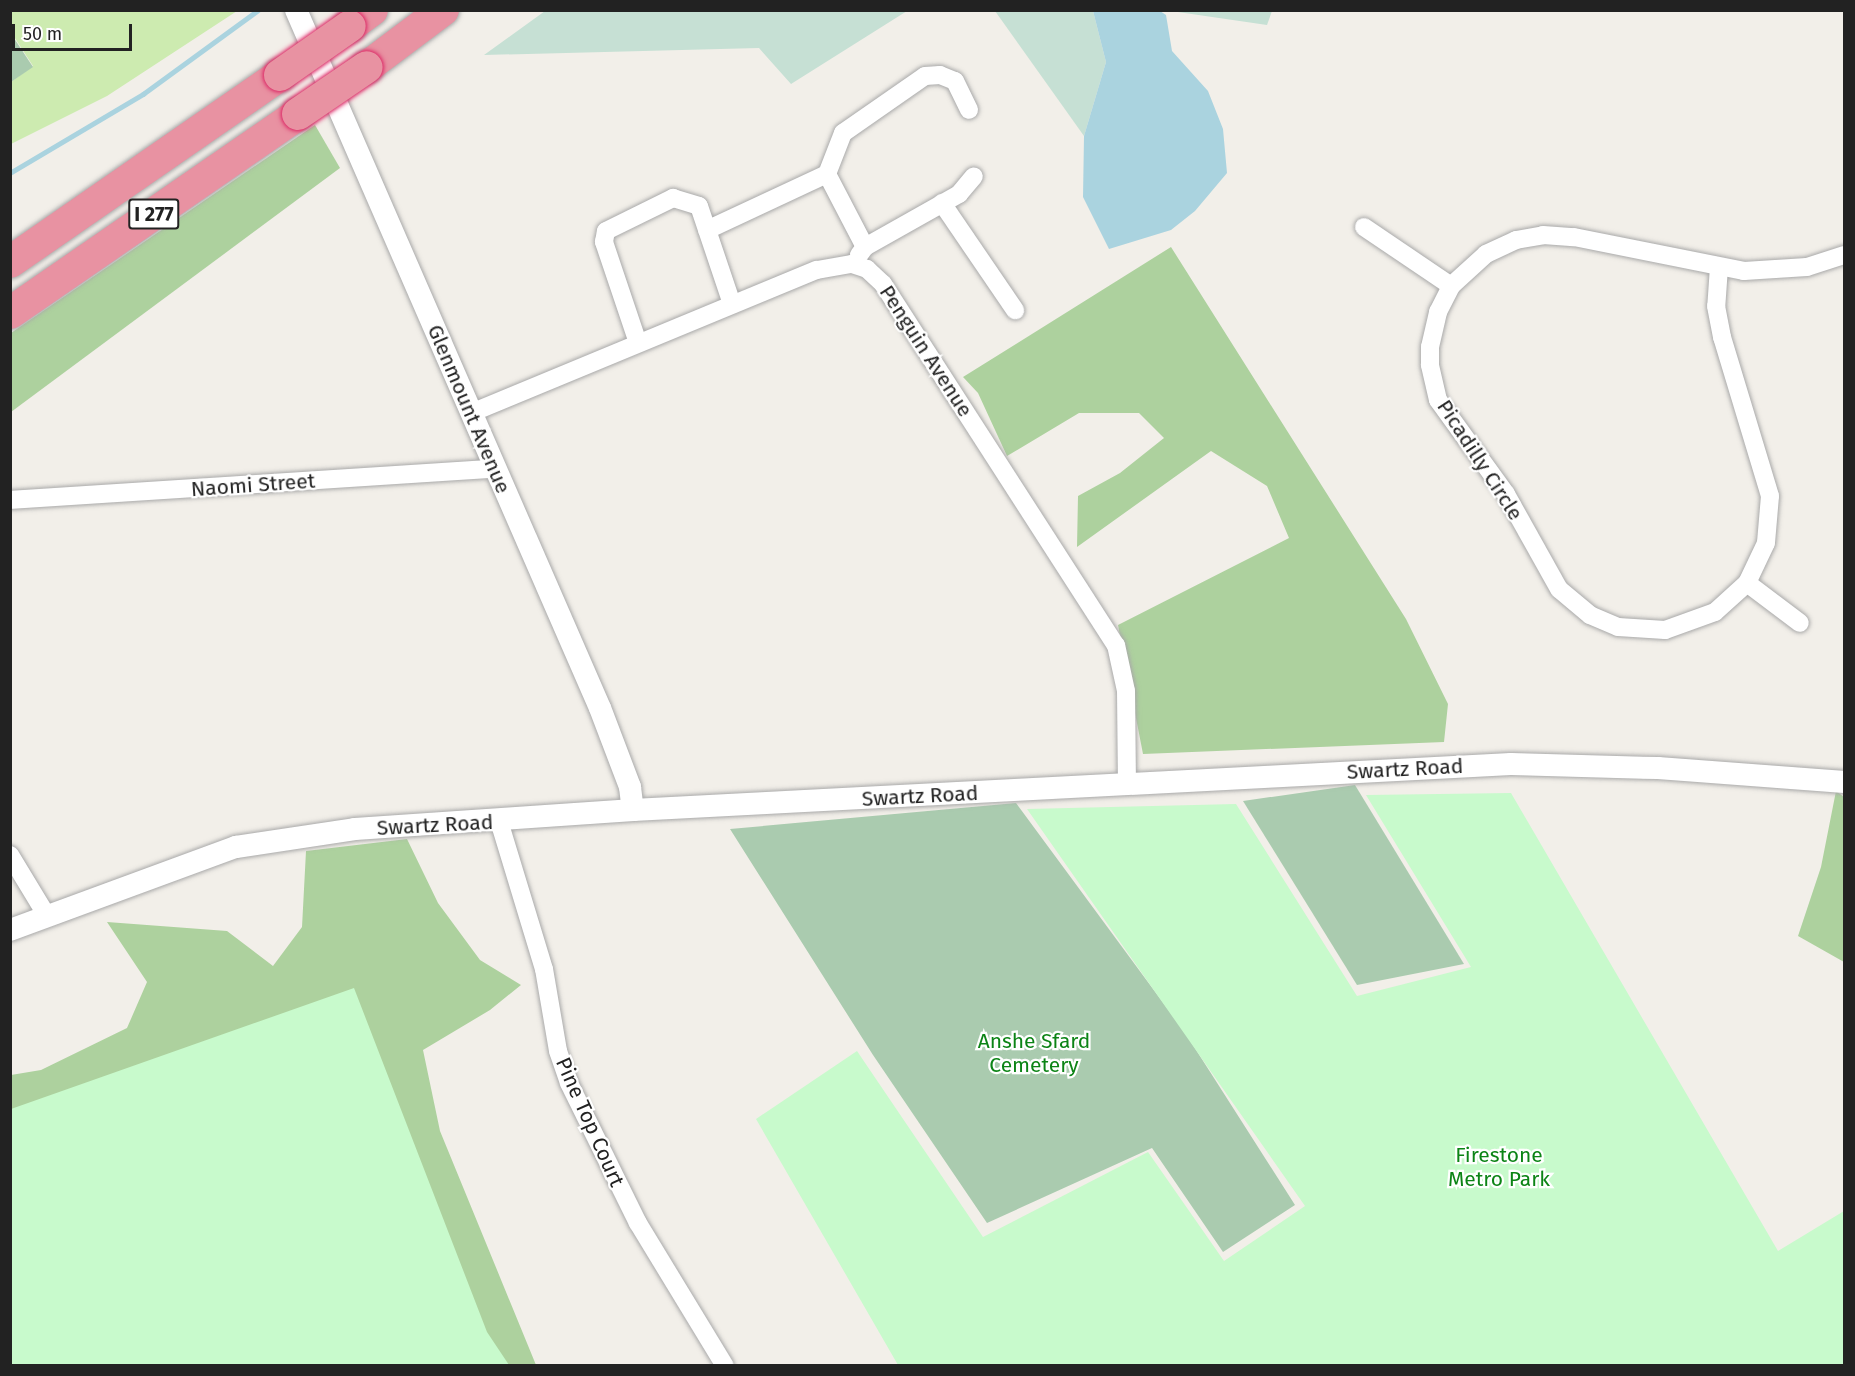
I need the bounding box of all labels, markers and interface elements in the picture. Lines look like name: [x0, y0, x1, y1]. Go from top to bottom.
scale bar: [15, 12, 135, 50]
text: 50 m: [23, 23, 62, 45]
road number: I 277: [127, 197, 181, 231]
street label: Penguin Avenue: [874, 281, 978, 421]
street label: Glenmount Avenue: [422, 321, 516, 497]
street label: Picadilly Circle: [1432, 395, 1528, 525]
street label: Naomi Street: [190, 468, 316, 502]
street label: Swartz Road: [1346, 753, 1464, 785]
street label: Swartz Road: [861, 780, 979, 812]
street label: Swartz Road: [376, 809, 494, 841]
park label: Anshe Sfard Cemetery: [978, 1028, 1090, 1078]
street label: Pine Top Court: [550, 1053, 630, 1191]
park label: Firestone Metro Park: [1448, 1142, 1550, 1192]

